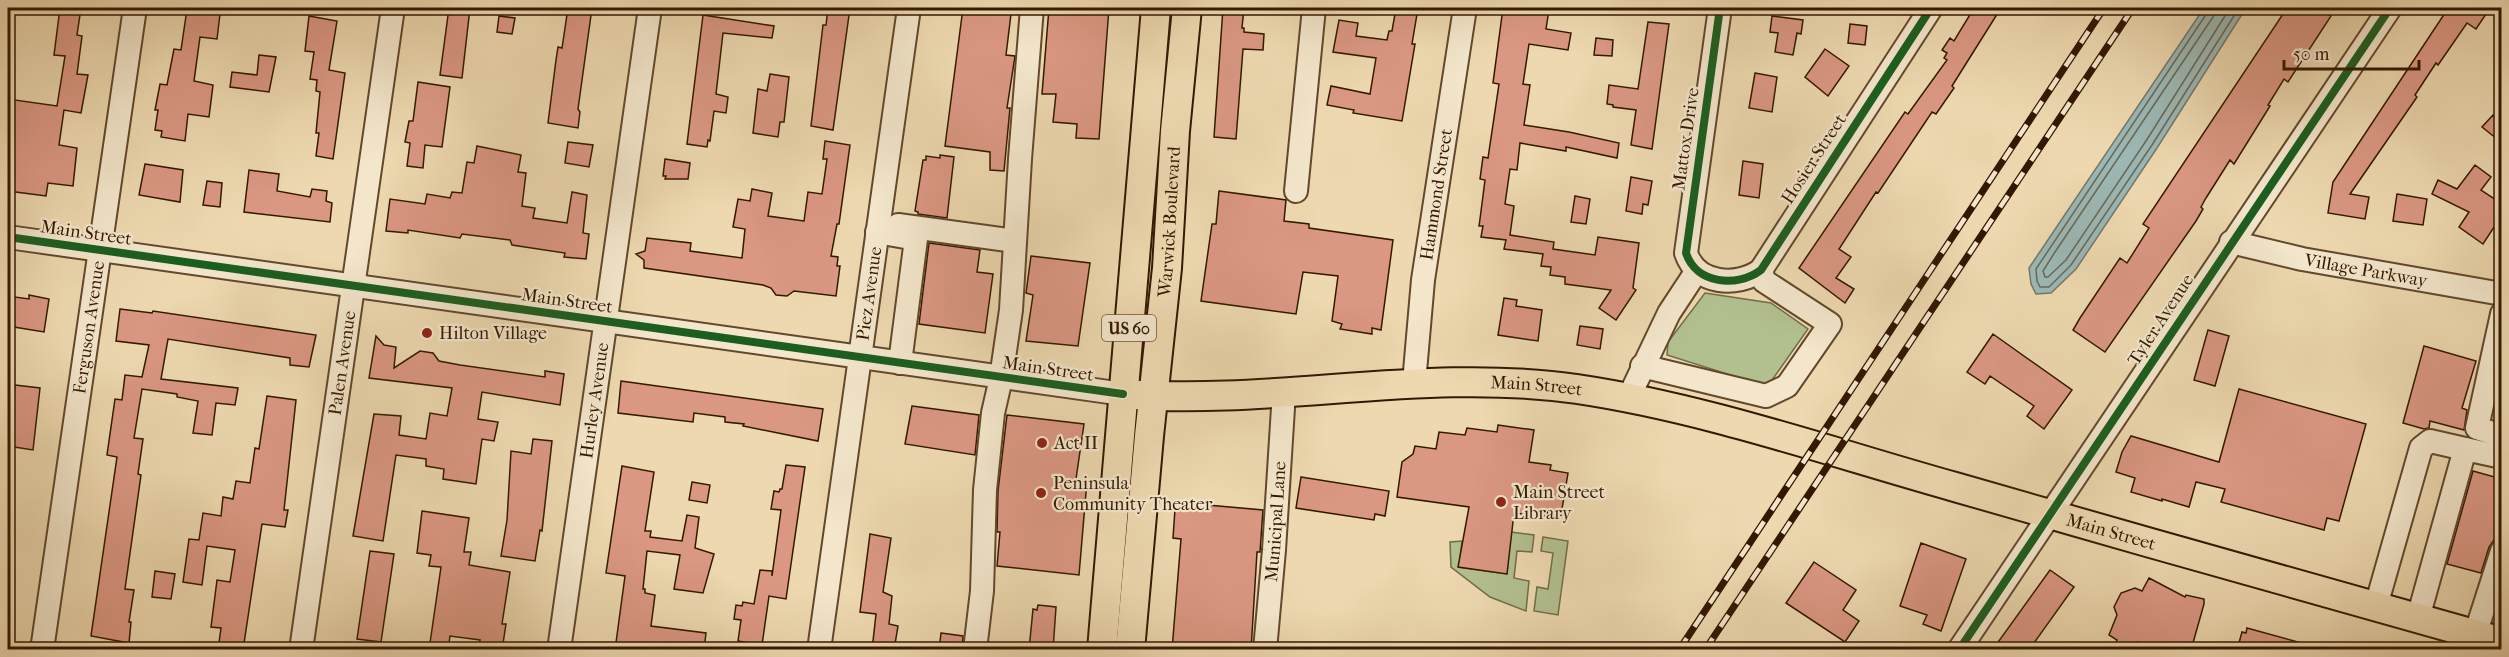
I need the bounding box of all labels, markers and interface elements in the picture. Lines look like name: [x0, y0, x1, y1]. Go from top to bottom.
scale bar: [2284, 33, 2419, 71]
text: 50 m: [2293, 44, 2330, 65]
street label: Mattox Drive: [1668, 86, 1704, 192]
street label: Hosier Street: [1777, 110, 1851, 208]
street label: Hammond Street: [1416, 126, 1457, 262]
street label: Warwick Boulevard: [1153, 146, 1185, 299]
street label: Main Street: [39, 216, 134, 250]
street label: Piez Avenue: [852, 245, 886, 342]
street label: Village Parkway: [2302, 249, 2430, 292]
street label: Ferguson Avenue: [69, 259, 109, 395]
street label: Tyler Avenue: [2124, 270, 2198, 370]
street label: Main Street: [520, 284, 615, 318]
street label: Palen Avenue: [324, 309, 360, 417]
road number: US 60: [1102, 315, 1156, 341]
place label: Hilton Village: [439, 323, 547, 344]
marker: Hilton Village: [420, 326, 434, 340]
street label: Hurley Avenue: [576, 341, 613, 460]
street label: Main Street: [1001, 352, 1096, 386]
street label: Main Street: [1490, 372, 1584, 400]
place label: Act II: [1053, 433, 1098, 454]
marker: Act II: [1035, 436, 1049, 450]
street label: Municipal Lane: [1261, 460, 1290, 583]
place label: Peninsula Community Theater: [1053, 473, 1213, 515]
place label: Main Street Library: [1513, 482, 1606, 524]
marker: Peninsula Community Theater: [1034, 486, 1048, 500]
marker: Main Street Library: [1494, 495, 1508, 509]
street label: Main Street: [2064, 509, 2159, 555]

